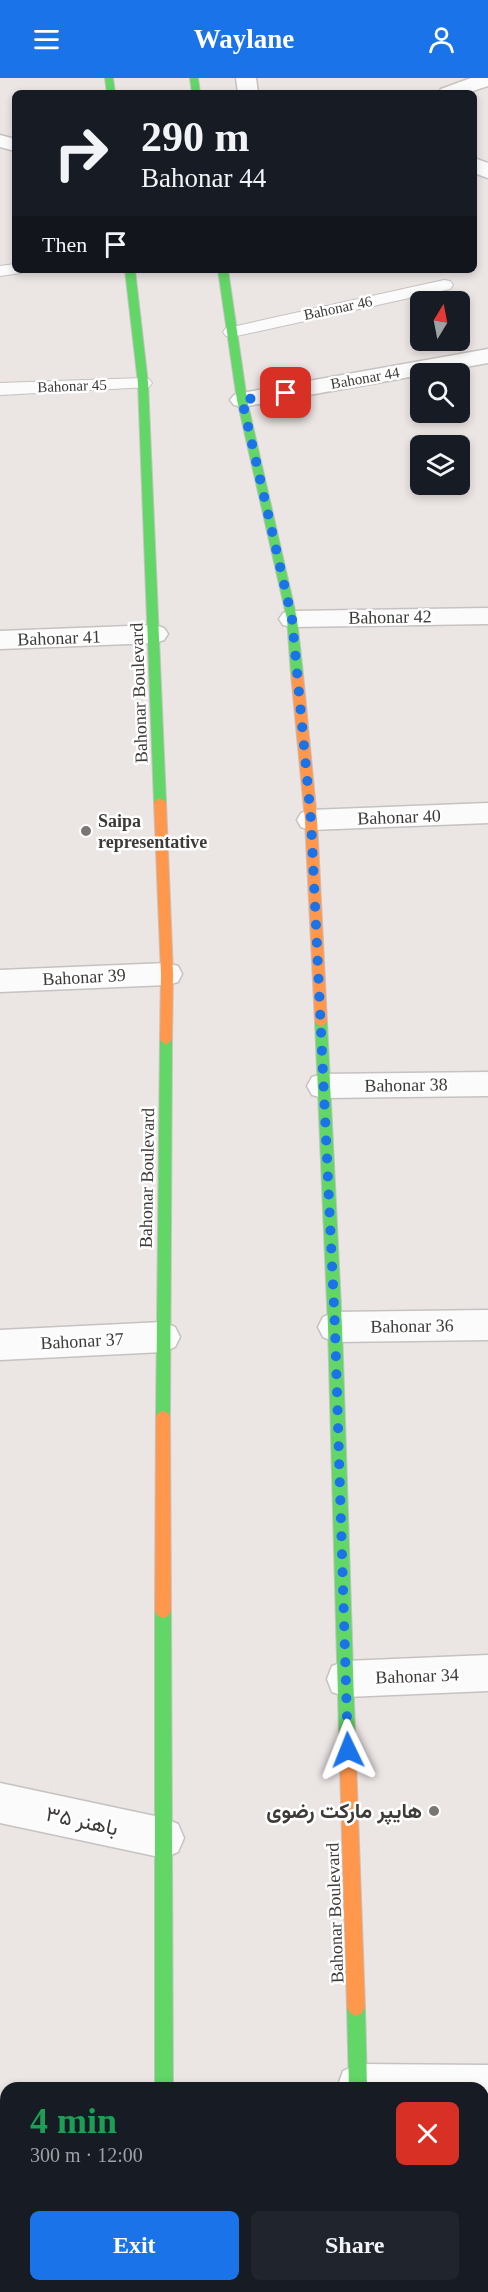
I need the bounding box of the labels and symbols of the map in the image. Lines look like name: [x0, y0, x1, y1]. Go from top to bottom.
north arrow: [410, 291, 470, 351]
street label: Bahonar 46: [302, 293, 374, 323]
street label: Bahonar 44: [329, 364, 401, 392]
pin: [260, 367, 311, 418]
street label: Bahonar 45: [37, 377, 107, 395]
street label: Bahonar 42: [348, 606, 432, 628]
street label: Bahonar Boulevard: [127, 622, 151, 764]
street label: Bahonar 41: [17, 627, 101, 649]
street label: Bahonar 40: [357, 806, 441, 828]
place label: Saipa representative: [98, 811, 207, 852]
marker: Saipa representative: [79, 824, 93, 838]
street label: Bahonar 39: [42, 965, 126, 989]
street label: Bahonar 38: [364, 1074, 448, 1096]
street label: Bahonar Boulevard: [136, 1108, 158, 1248]
street label: Bahonar 36: [370, 1315, 454, 1337]
street label: Bahonar 37: [40, 1329, 124, 1353]
street label: Bahonar 34: [375, 1665, 459, 1687]
position arrow: [316, 1718, 380, 1782]
place label: هایپر مارکت رضوی: [266, 1799, 422, 1825]
street label: باهنر ۳۵: [44, 1802, 120, 1841]
marker: هایپر مارکت رضوی: [427, 1804, 441, 1818]
street label: Bahonar Boulevard: [323, 1842, 347, 1984]

